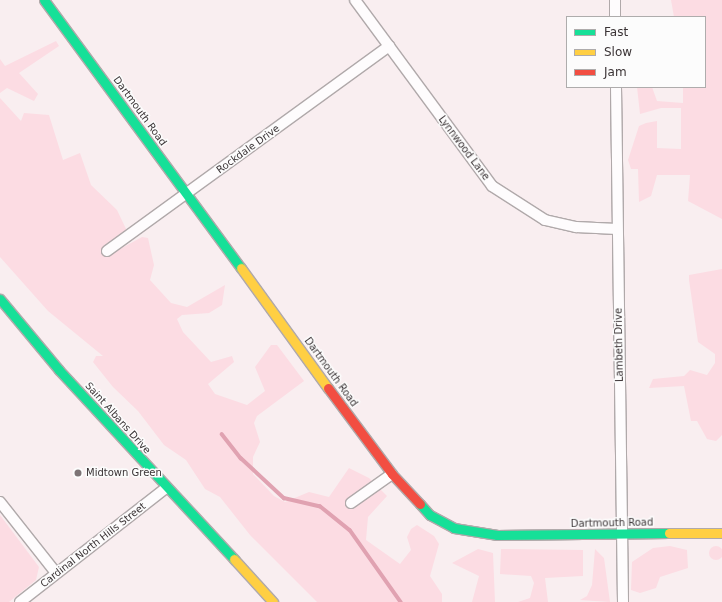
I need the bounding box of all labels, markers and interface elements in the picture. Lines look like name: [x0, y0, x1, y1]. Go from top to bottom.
legend: [566, 16, 706, 88]
text: Fast: [604, 25, 628, 39]
text: Slow: [604, 45, 632, 59]
text: Jam: [604, 65, 627, 79]
street label: Dartmouth Road: [111, 74, 169, 148]
street label: Lynnwood Lane: [436, 113, 492, 183]
street label: Rockdale Drive: [214, 122, 282, 176]
street label: Lambeth Drive: [612, 308, 626, 382]
street label: Dartmouth Road: [302, 335, 360, 409]
street label: Saint Albans Drive: [83, 380, 153, 456]
place label: Midtown Green: [86, 467, 162, 479]
marker: Midtown Green: [73, 468, 83, 478]
street label: Cardinal North Hills Street: [38, 500, 148, 590]
street label: Dartmouth Road: [571, 516, 653, 530]

